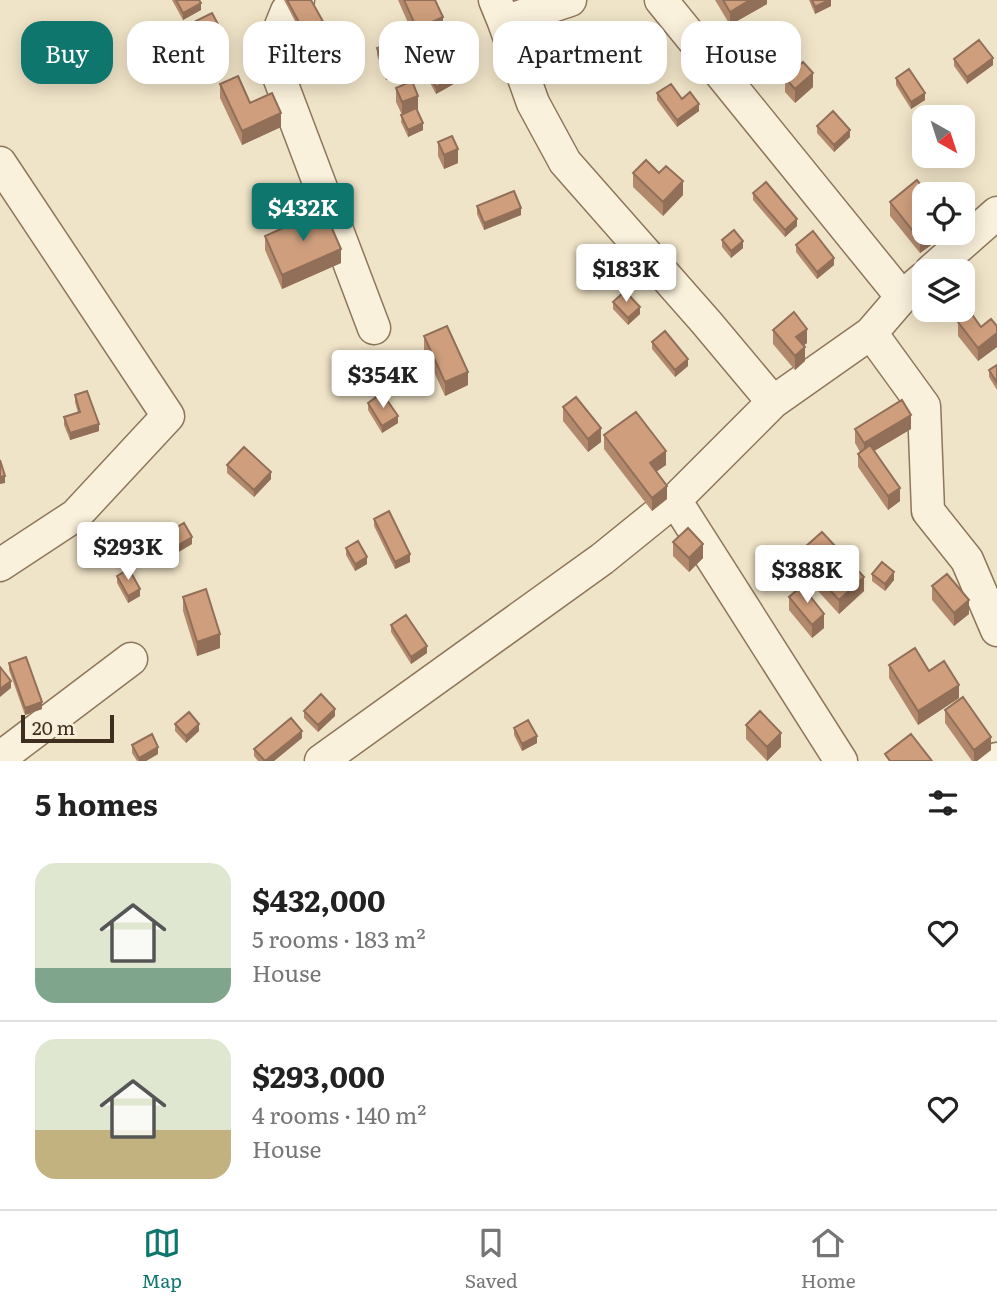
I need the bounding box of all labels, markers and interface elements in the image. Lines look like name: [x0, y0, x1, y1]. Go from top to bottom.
chip: Buy: [21, 21, 113, 84]
chip: Rent: [127, 21, 229, 84]
chip: Filters: [243, 21, 365, 84]
chip: New: [379, 21, 479, 84]
chip: Apartment: [493, 21, 667, 84]
chip: House: [681, 21, 801, 84]
north arrow: [912, 105, 975, 168]
map controls: [912, 105, 975, 322]
button: locate: [912, 182, 975, 245]
pin: $432K: [254, 184, 352, 243]
text: $432K: [268, 189, 338, 223]
pin: $183K: [577, 244, 675, 304]
text: $183K: [592, 250, 660, 284]
button: layers: [912, 259, 975, 322]
pin: $354K: [334, 350, 432, 410]
text: $354K: [348, 356, 418, 390]
pin: $293K: [79, 522, 177, 582]
text: $293K: [93, 528, 163, 562]
pin: $388K: [758, 546, 856, 605]
text: $388K: [771, 551, 843, 585]
scale bar: [21, 712, 114, 744]
text: 20 m: [32, 713, 75, 741]
text: 5 homes: [35, 781, 158, 825]
icon: filters: [924, 784, 962, 822]
text: $432,000: [252, 877, 386, 921]
icon: home: [91, 891, 175, 975]
icon: heart: [924, 914, 962, 952]
text: 5 rooms · 183 m²: [252, 921, 426, 955]
text: House: [252, 955, 321, 989]
text: $293,000: [252, 1053, 385, 1097]
icon: home: [91, 1067, 175, 1151]
icon: heart: [924, 1090, 962, 1128]
text: 4 rooms · 140 m²: [252, 1097, 426, 1131]
text: House: [252, 1131, 321, 1165]
tab: Map: [141, 1224, 182, 1294]
tab: Saved: [465, 1224, 518, 1294]
tab: Home: [801, 1224, 856, 1294]

